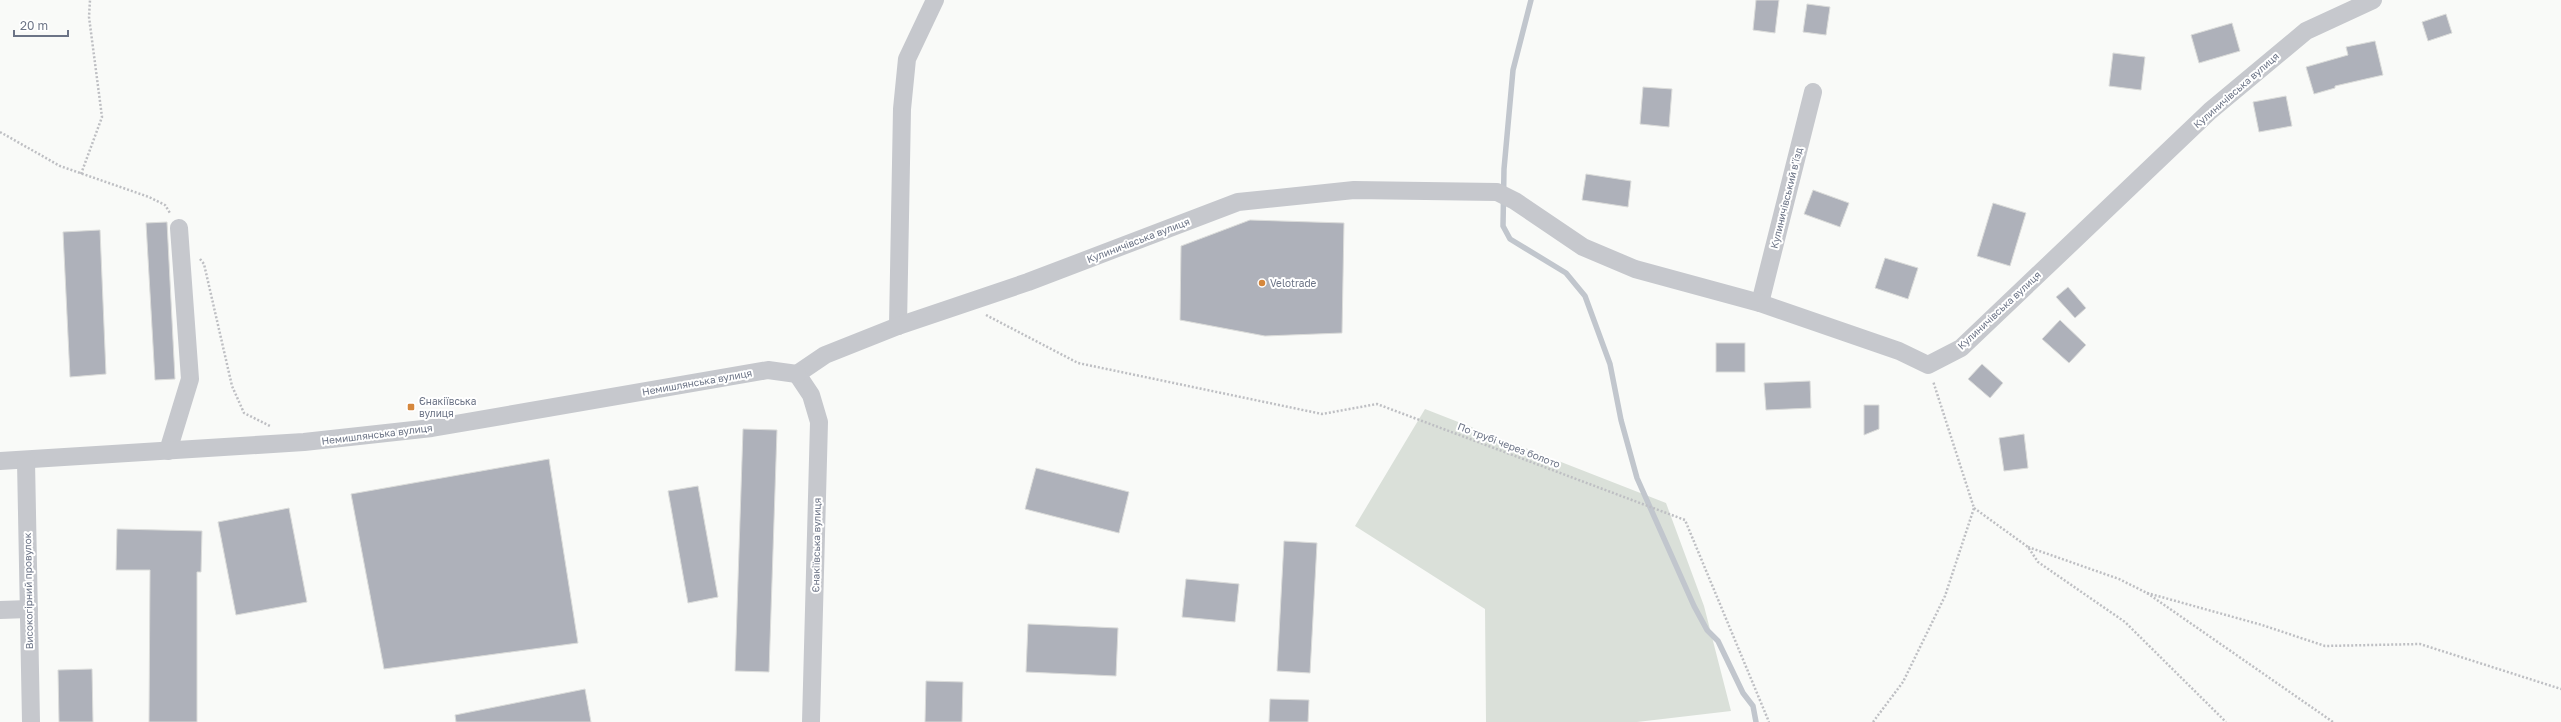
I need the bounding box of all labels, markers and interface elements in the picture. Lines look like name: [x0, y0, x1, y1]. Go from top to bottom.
scale bar: [14, 12, 68, 38]
text: 20 m: [20, 18, 48, 33]
street label: Кулиничівська вулиця: [2191, 50, 2281, 130]
street label: Кулиничівський в'їзд: [1768, 146, 1804, 250]
street label: Кулиничівська вулиця: [1085, 215, 1191, 265]
street label: Кулиничівська вулиця: [1955, 268, 2043, 352]
place label: Velotrade: [1270, 277, 1317, 289]
marker: Velotrade: [1257, 278, 1267, 288]
street label: Немишлянська вулиця: [641, 366, 753, 398]
place label: Єнакіївська вулиця: [419, 395, 476, 419]
marker: Єнакіївська вулиця: [406, 402, 416, 412]
street label: По трубі через болото: [1456, 420, 1562, 470]
street label: Немишлянська вулиця: [321, 421, 433, 447]
street label: Єнакіївська вулиця: [809, 498, 823, 592]
street label: Високогірний провулок: [21, 532, 35, 649]

